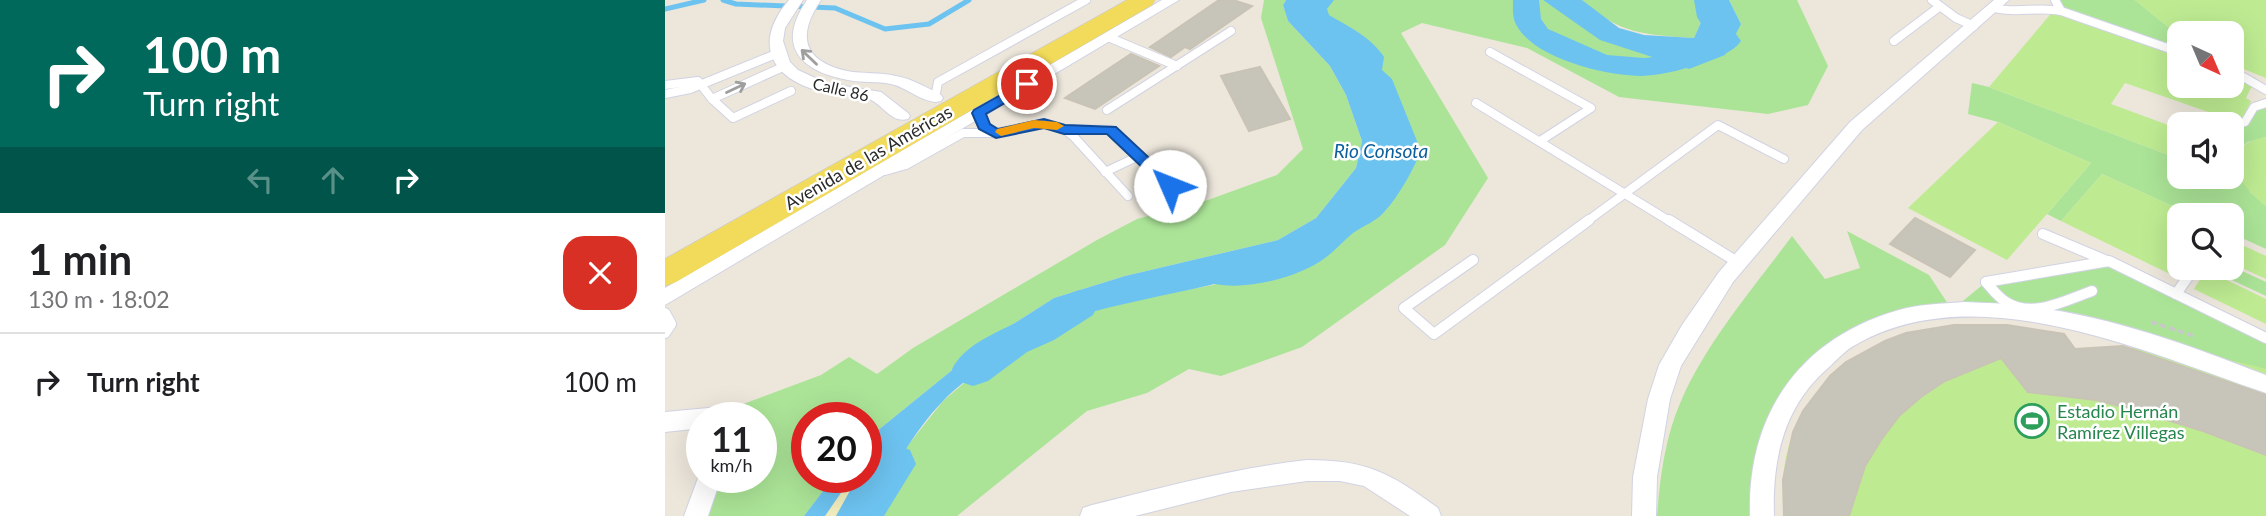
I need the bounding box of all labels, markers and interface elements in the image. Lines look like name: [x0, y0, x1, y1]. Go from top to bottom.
north arrow: [2167, 21, 2243, 98]
map controls: [2167, 21, 2244, 280]
text: 100 m: [143, 25, 281, 83]
icon: right: [28, 28, 119, 119]
one-way arrow: [801, 48, 818, 65]
pin: [997, 54, 1057, 114]
icon: arrive: [1008, 65, 1046, 103]
street label: Calle 86: [811, 73, 871, 105]
one-way arrow: [725, 81, 747, 94]
text: Turn right: [143, 84, 279, 123]
street label: Avenida de las Américas: [780, 100, 956, 214]
button: sound: [2167, 112, 2244, 189]
water label: Rio Consota: [1334, 139, 1428, 162]
position arrow: [1133, 149, 1207, 223]
icon: left: [241, 161, 279, 199]
icon: ahead: [314, 161, 352, 199]
icon: right: [387, 161, 425, 199]
button: search: [2167, 203, 2244, 280]
text: 1 min: [28, 234, 132, 284]
button: close: [563, 236, 637, 310]
text: 130 m · 18:02: [28, 285, 170, 313]
icon: right: [28, 363, 66, 401]
text: Turn right: [87, 366, 200, 398]
text: 100 m: [564, 366, 637, 398]
place label: Estadio Hernán Ramírez Villegas: [2057, 400, 2185, 443]
speed limit sign: 20: [791, 402, 882, 493]
sports icon: Estadio Hernán Ramírez Villegas: [2013, 402, 2051, 440]
text: 11: [711, 417, 752, 459]
text: km/h: [710, 454, 753, 476]

